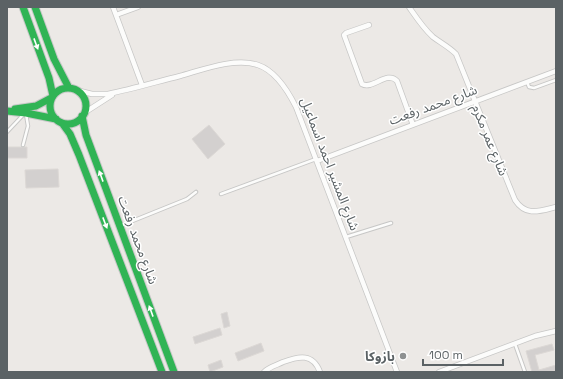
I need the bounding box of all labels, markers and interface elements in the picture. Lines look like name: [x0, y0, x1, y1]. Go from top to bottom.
one-way arrow: [33, 38, 39, 50]
street label: شارع محمد رفعت: [387, 81, 480, 131]
street label: شارع المشير احمد اسماعيل: [295, 95, 363, 234]
street label: شارع عمر مكرم: [466, 102, 512, 179]
one-way arrow: [98, 169, 104, 181]
street label: شارع محمد رفعت: [112, 194, 162, 287]
one-way arrow: [102, 217, 108, 229]
one-way arrow: [148, 304, 154, 316]
scale bar: [423, 341, 503, 367]
text: 100 m: [429, 347, 463, 363]
place label: بازوكا: [365, 348, 395, 365]
marker: بازوكا: [398, 351, 408, 361]

